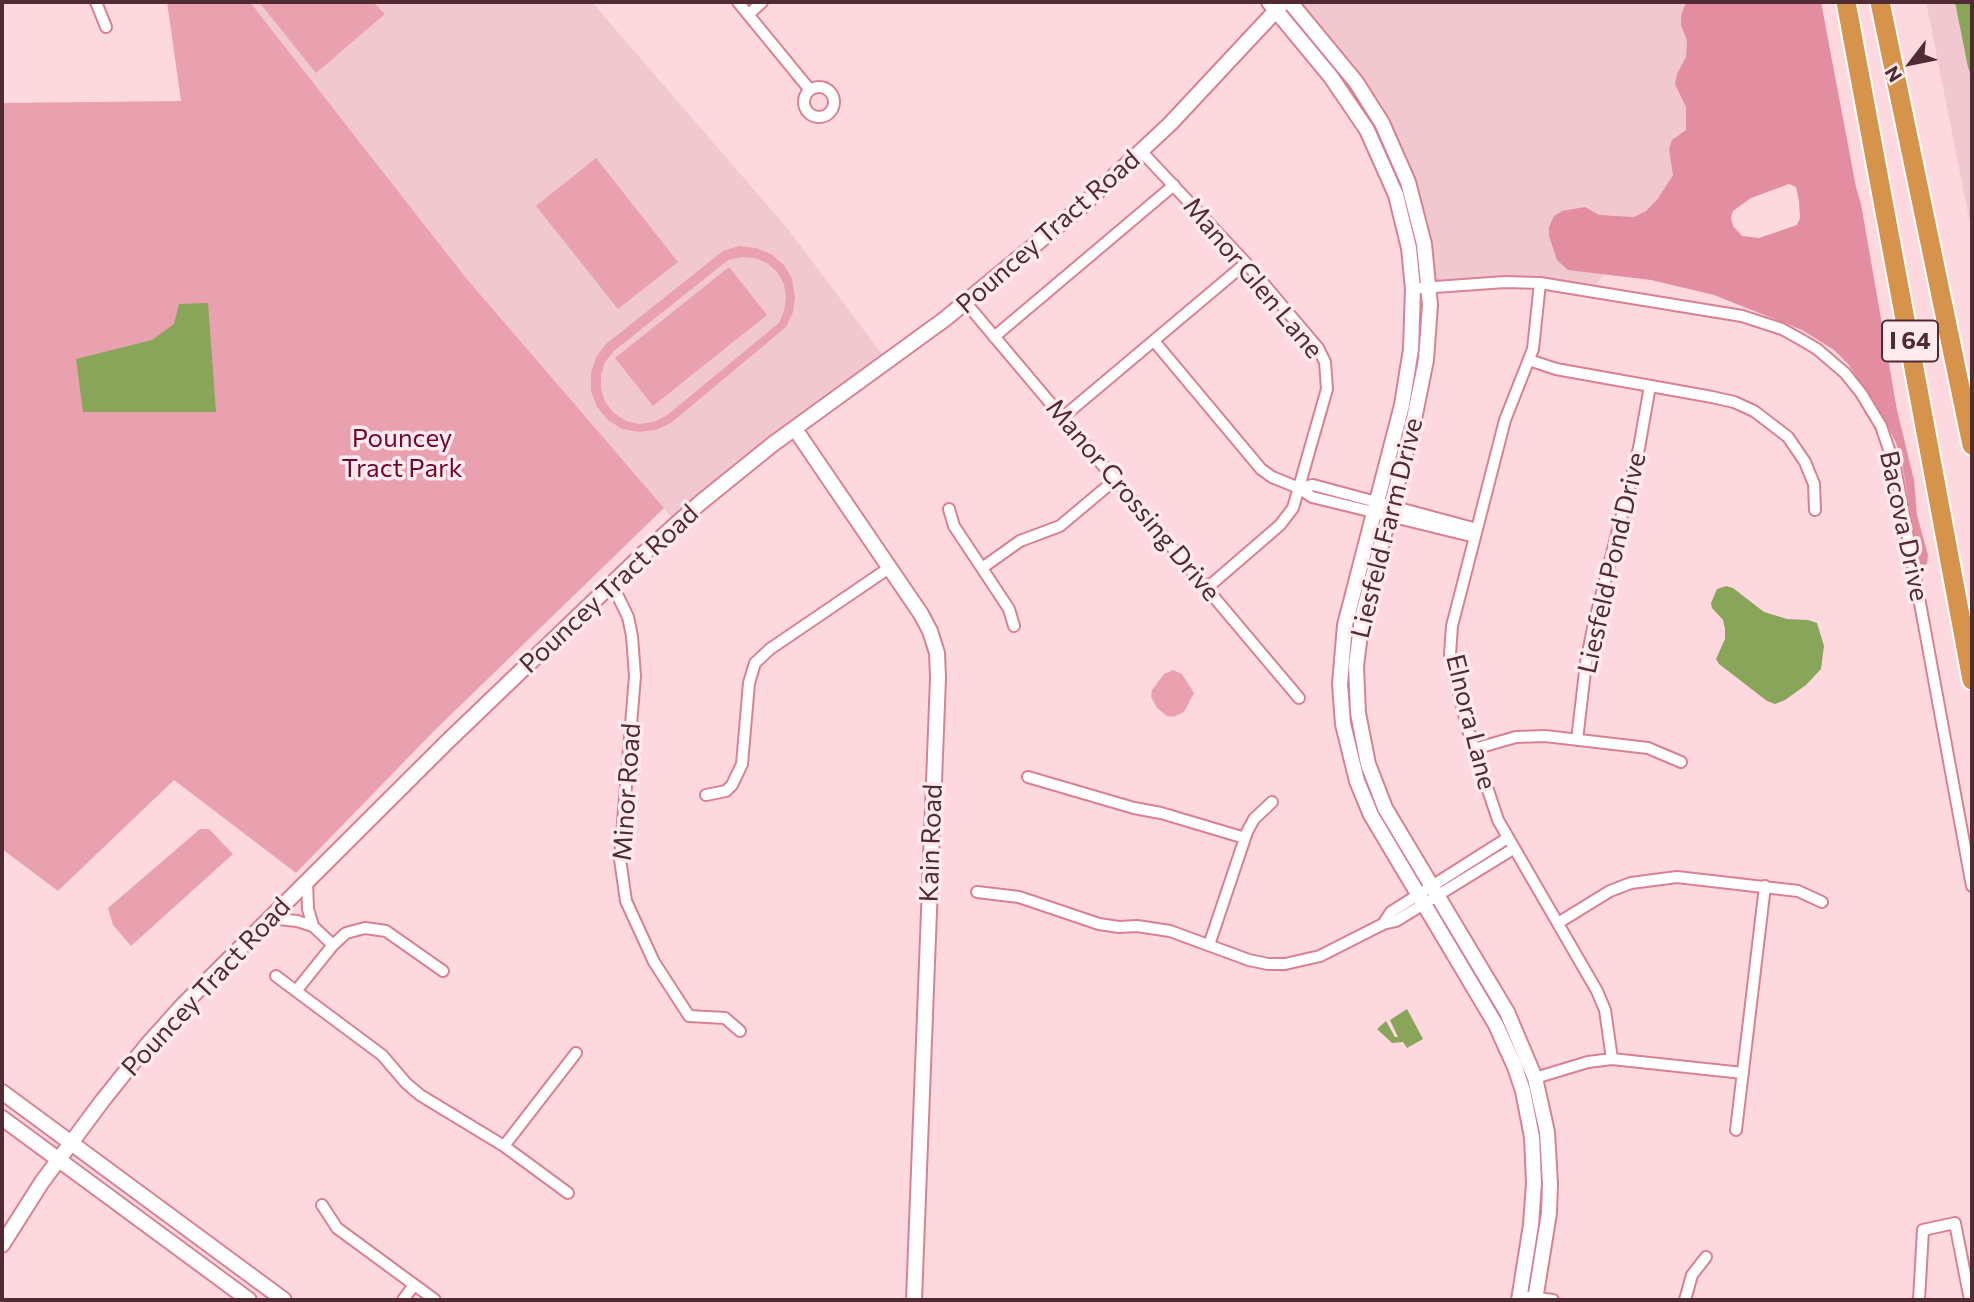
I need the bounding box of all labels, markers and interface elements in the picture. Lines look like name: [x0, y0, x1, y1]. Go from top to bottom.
north arrow: [1876, 28, 1946, 98]
text: N: [1879, 62, 1906, 87]
street label: Pouncey Tract Road: [950, 144, 1146, 320]
street label: Manor Glen Lane: [1177, 191, 1329, 365]
road number: I 64: [1882, 320, 1938, 362]
street label: Manor Crossing Drive: [1039, 393, 1227, 607]
street label: Liesfeld Farm Drive: [1345, 415, 1429, 641]
park label: Pouncey Tract Park: [341, 422, 463, 484]
street label: Bacova Drive: [1873, 448, 1935, 604]
street label: Liesfeld Pond Drive: [1571, 449, 1653, 677]
street label: Pouncey Tract Road: [513, 498, 705, 680]
street label: Elnora Lane: [1439, 651, 1503, 793]
street label: Minor Road: [607, 722, 647, 862]
street label: Kain Road: [913, 783, 949, 903]
street label: Pouncey Tract Road: [115, 891, 297, 1083]

